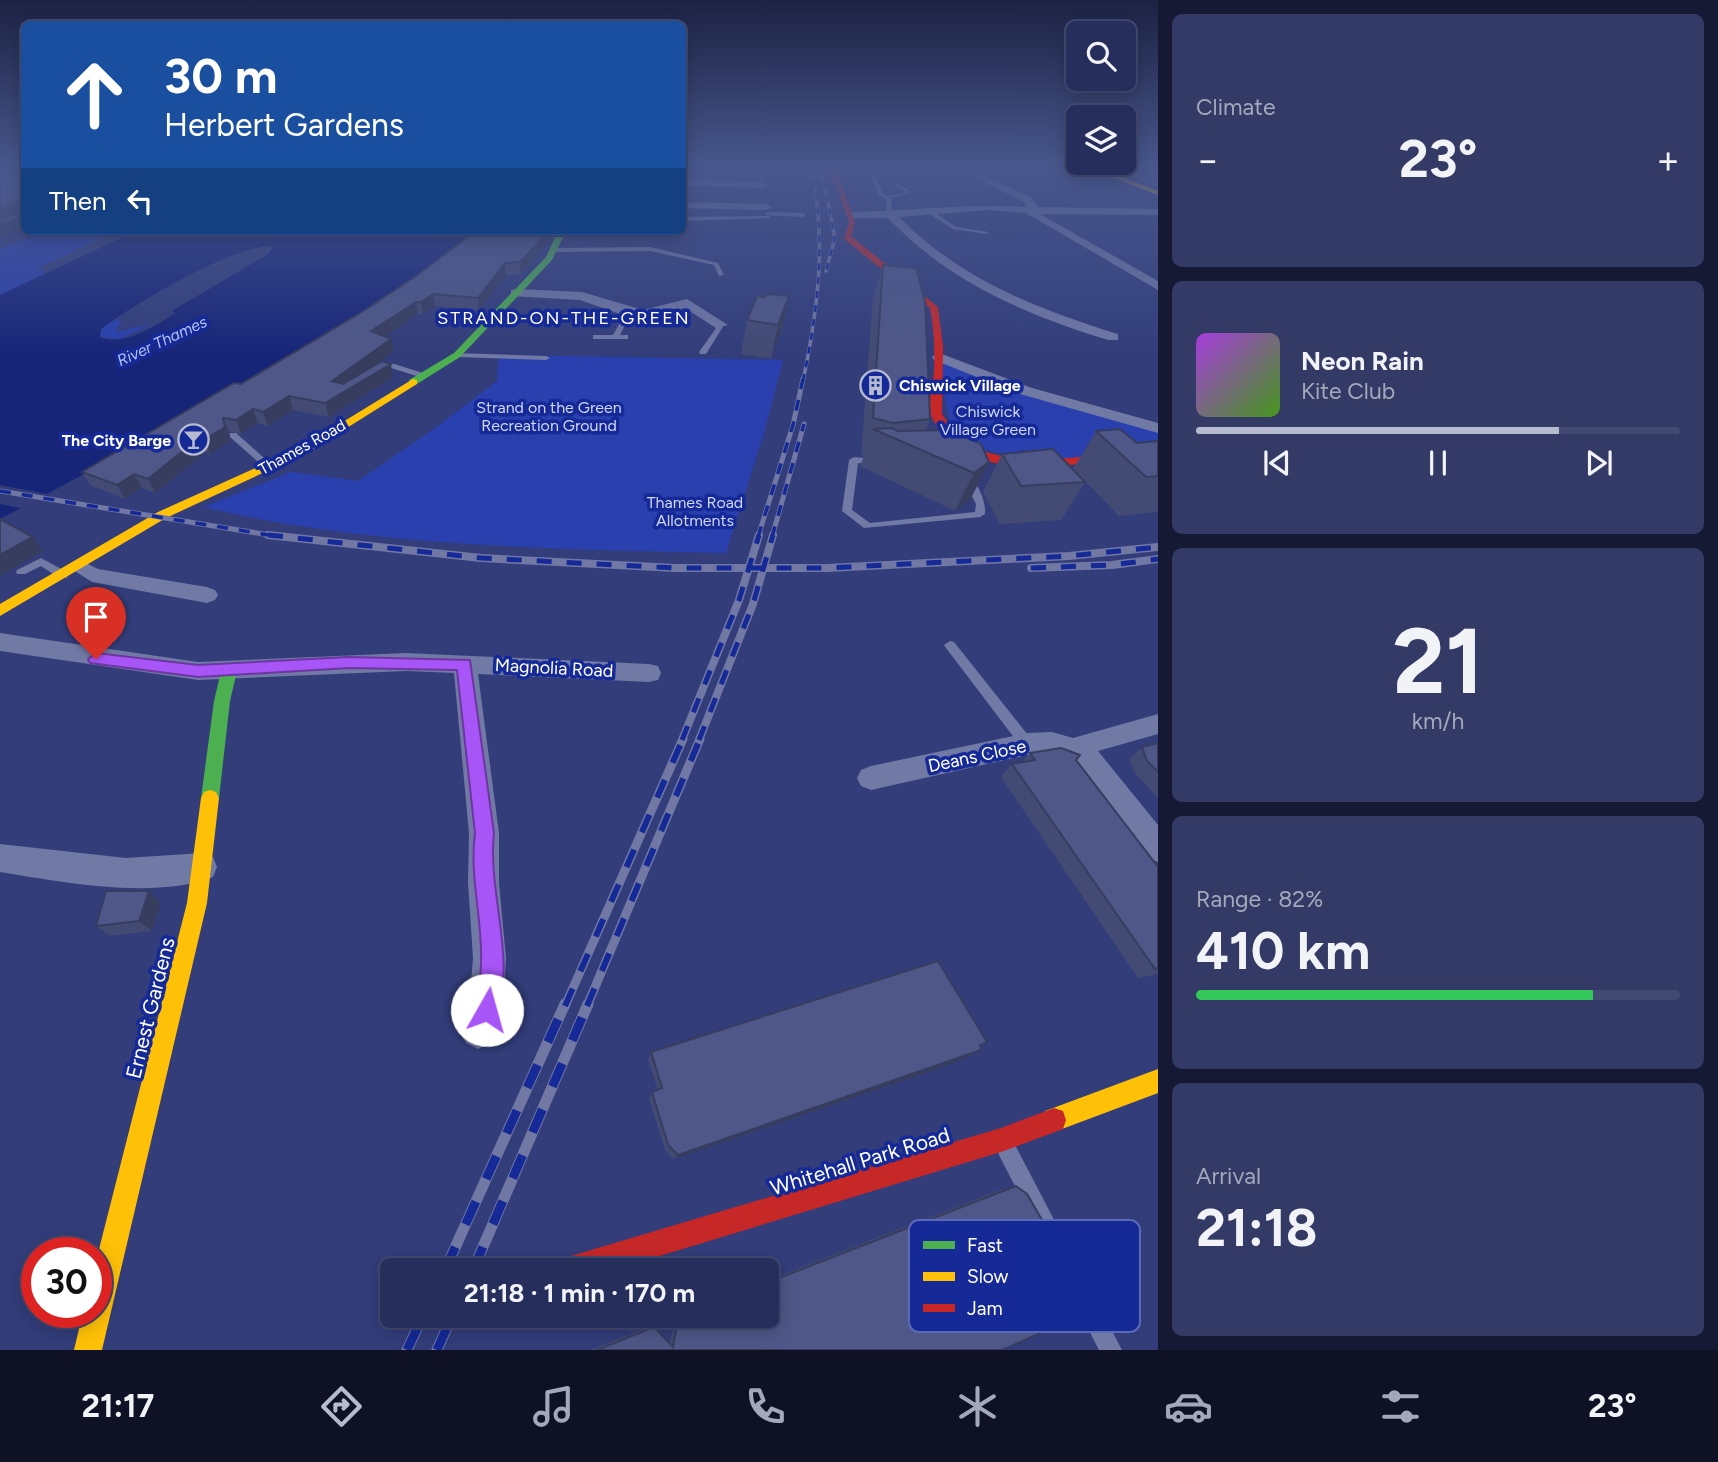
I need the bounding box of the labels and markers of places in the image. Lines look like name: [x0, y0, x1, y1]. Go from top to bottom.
building icon: Chiswick Village: [859, 368, 893, 402]
place label: Chiswick Village: [899, 376, 1021, 395]
bar icon: The City Barge: [177, 423, 211, 457]
place label: The City Barge: [62, 431, 171, 450]
pin: [66, 587, 126, 659]

